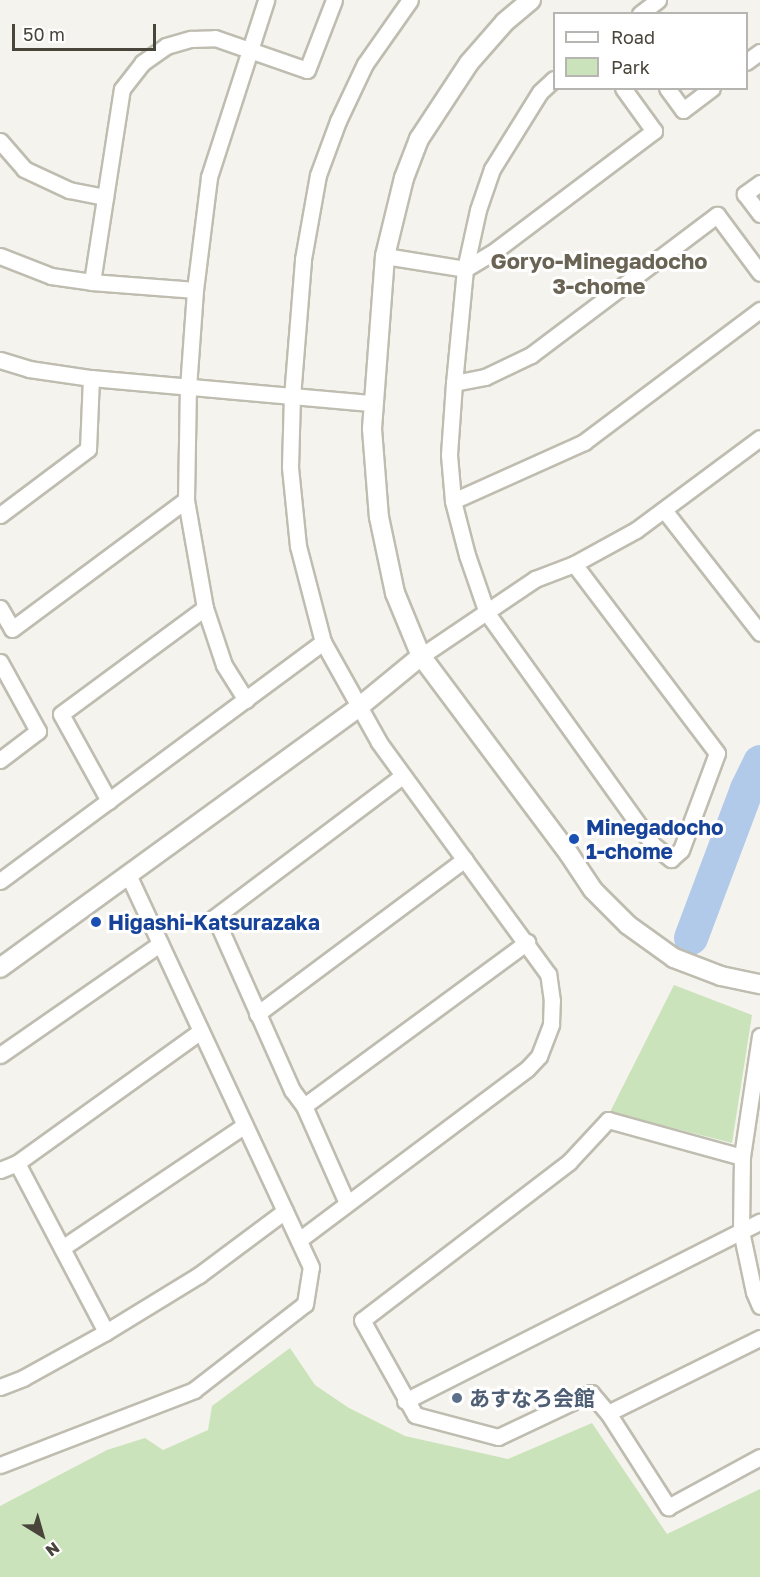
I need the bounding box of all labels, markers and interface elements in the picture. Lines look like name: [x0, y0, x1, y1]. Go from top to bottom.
scale bar: [15, 12, 159, 50]
legend: [553, 12, 748, 90]
text: 50 m: [23, 23, 65, 45]
text: Road: [611, 26, 655, 48]
text: Park: [611, 56, 650, 78]
district label: Goryo-Minegadocho 3-chome: [491, 247, 707, 298]
place label: Minegadocho 1-chome: [586, 814, 724, 864]
marker: Minegadocho 1-chome: [567, 832, 581, 846]
place label: Higashi-Katsurazaka: [108, 909, 320, 935]
marker: Higashi-Katsurazaka: [89, 915, 103, 929]
place label: あすなろ会館: [469, 1385, 595, 1411]
marker: あすなろ会館: [450, 1391, 464, 1405]
north arrow: [12, 1505, 72, 1565]
text: N: [42, 1538, 64, 1561]

